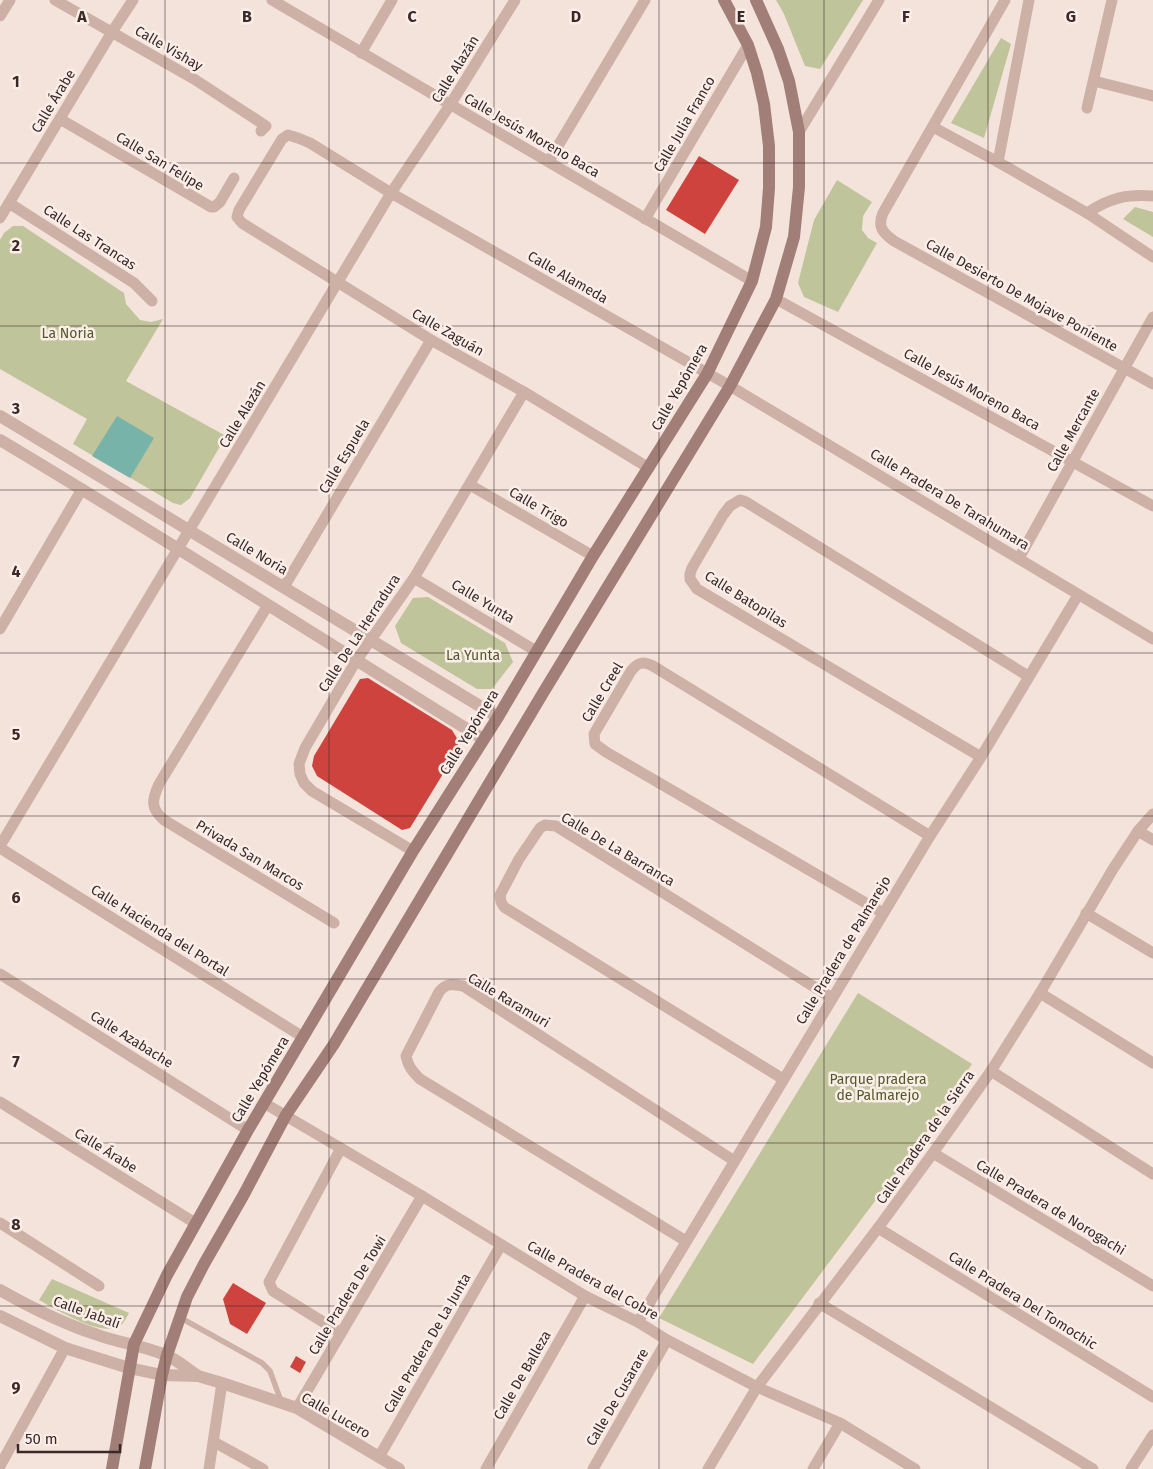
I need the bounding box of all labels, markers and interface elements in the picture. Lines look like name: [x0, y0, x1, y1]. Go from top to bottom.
text: A: [76, 7, 87, 26]
text: B: [242, 7, 252, 26]
text: C: [407, 7, 417, 26]
text: D: [571, 7, 581, 26]
text: E: [737, 7, 745, 26]
text: F: [902, 7, 910, 26]
text: G: [1066, 7, 1076, 26]
street label: Calle Vishay: [132, 22, 206, 75]
street label: Calle Alazán: [428, 33, 483, 106]
street label: Calle Árabe: [27, 66, 79, 136]
text: 1: [12, 72, 20, 91]
street label: Calle Julia Franco: [650, 73, 719, 175]
street label: Calle Jesús Moreno Baca: [461, 90, 602, 181]
street label: Calle San Felipe: [113, 128, 207, 194]
street label: Calle Las Trancas: [40, 201, 140, 274]
street label: Calle Desierto De Mojave Poniente: [923, 235, 1121, 355]
text: 2: [12, 236, 20, 255]
street label: Calle Alameda: [525, 248, 611, 307]
street label: Calle Zaguán: [409, 305, 487, 360]
park label: La Noria: [42, 325, 94, 342]
street label: Calle Yepómera: [648, 341, 711, 434]
street label: Calle Jesús Moreno Baca: [900, 345, 1043, 434]
street label: Calle Alazán: [216, 377, 269, 451]
street label: Calle Mercante: [1043, 385, 1103, 475]
text: 3: [11, 399, 20, 418]
street label: Calle Espuela: [315, 416, 373, 497]
street label: Calle Pradera De Tarahumara: [867, 445, 1032, 554]
street label: Calle Trigo: [506, 484, 572, 531]
street label: Calle Noria: [223, 528, 291, 579]
text: 4: [11, 562, 21, 581]
street label: Calle Batopilas: [701, 567, 791, 632]
street label: Calle De La Herradura: [315, 571, 404, 695]
street label: Calle Yunta: [448, 576, 517, 627]
park label: La Yunta: [446, 647, 500, 664]
street label: Calle Creel: [578, 659, 627, 725]
street label: Calle Yepómera: [436, 686, 503, 778]
text: 5: [12, 725, 21, 744]
street label: Calle De La Barranca: [558, 809, 678, 890]
street label: Privada San Marcos: [193, 816, 307, 895]
street label: Calle Pradera de Palmarejo: [792, 873, 895, 1028]
street label: Calle Hacienda del Portal: [88, 881, 232, 980]
text: 6: [11, 888, 21, 907]
street label: Calle Raramuri: [465, 969, 553, 1032]
street label: Calle Azabache: [87, 1007, 176, 1072]
street label: Calle Yepómera: [228, 1033, 293, 1126]
text: 7: [12, 1052, 20, 1071]
street label: Calle Pradera de la Sierra: [873, 1067, 978, 1207]
park label: Parque pradera de Palmarejo: [829, 1071, 927, 1104]
street label: Calle Árabe: [71, 1124, 141, 1176]
street label: Calle Pradera de Norogachi: [973, 1156, 1129, 1259]
text: 8: [11, 1215, 21, 1234]
street label: Calle Pradera De Towi: [305, 1232, 390, 1358]
street label: Calle Pradera del Cobre: [524, 1237, 661, 1324]
street label: Calle Pradera Del Tomochic: [945, 1248, 1100, 1353]
street label: Calle Pradera De La Junta: [380, 1270, 475, 1416]
street label: Calle Jabalí: [51, 1292, 123, 1332]
street label: Calle De Balleza: [490, 1328, 555, 1423]
street label: Calle De Cusarare: [583, 1345, 652, 1449]
text: 9: [12, 1378, 21, 1397]
street label: Calle Lucero: [298, 1389, 373, 1442]
scale bar: [18, 1422, 120, 1454]
text: 50 m: [25, 1430, 58, 1448]

